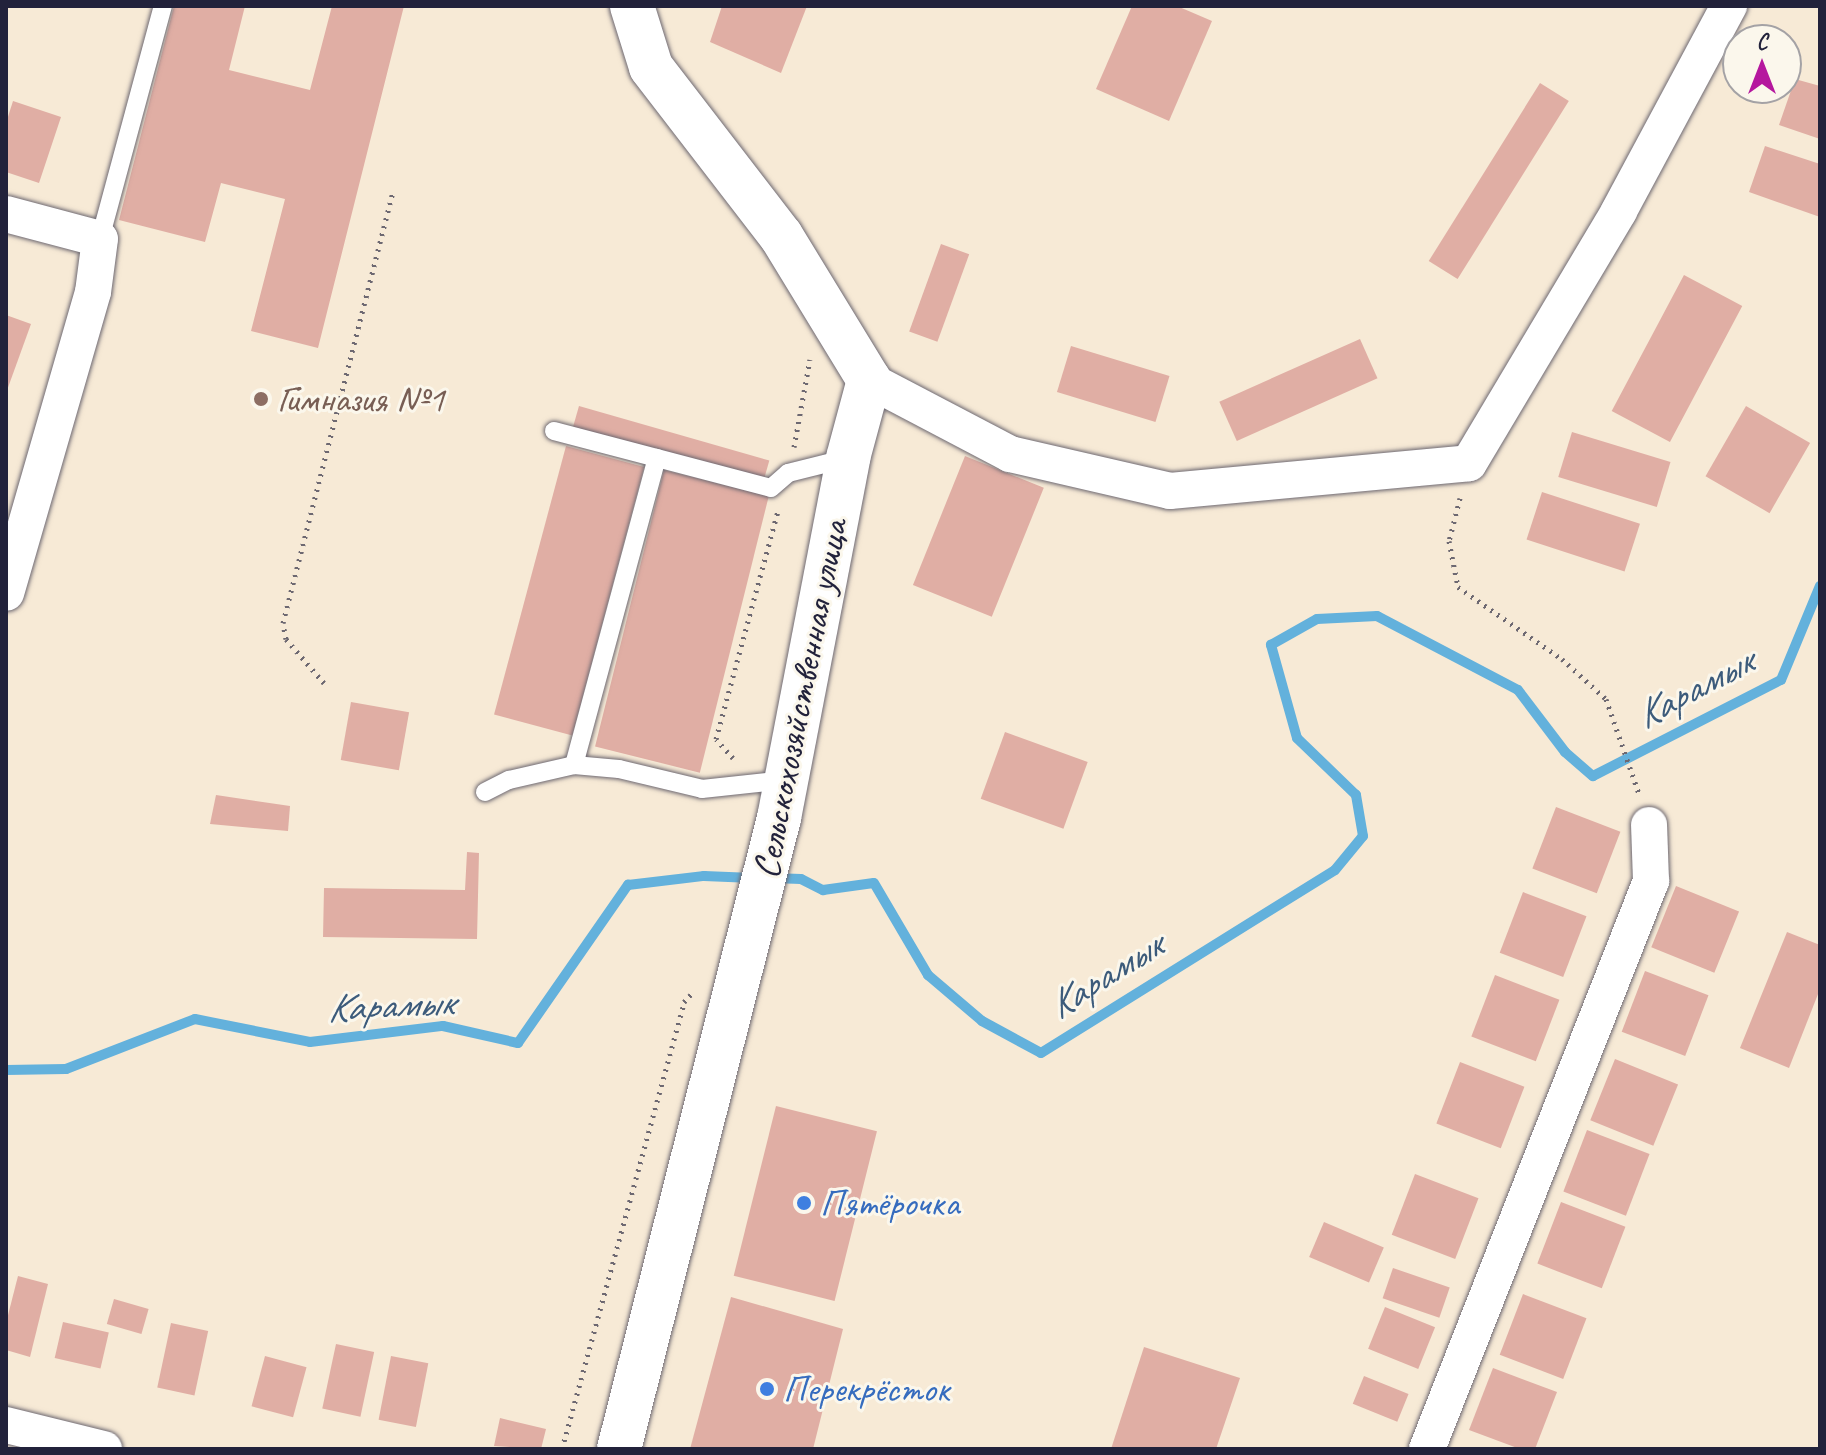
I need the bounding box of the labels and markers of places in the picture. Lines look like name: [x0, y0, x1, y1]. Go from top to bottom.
place label: Гимназия №1: [277, 376, 445, 422]
marker: Гимназия №1: [252, 390, 270, 408]
place label: Пятёрочка: [820, 1180, 959, 1226]
marker: Пятёрочка: [795, 1194, 813, 1212]
place label: Перекрёсток: [783, 1366, 950, 1412]
marker: Перекрёсток: [758, 1380, 776, 1398]

